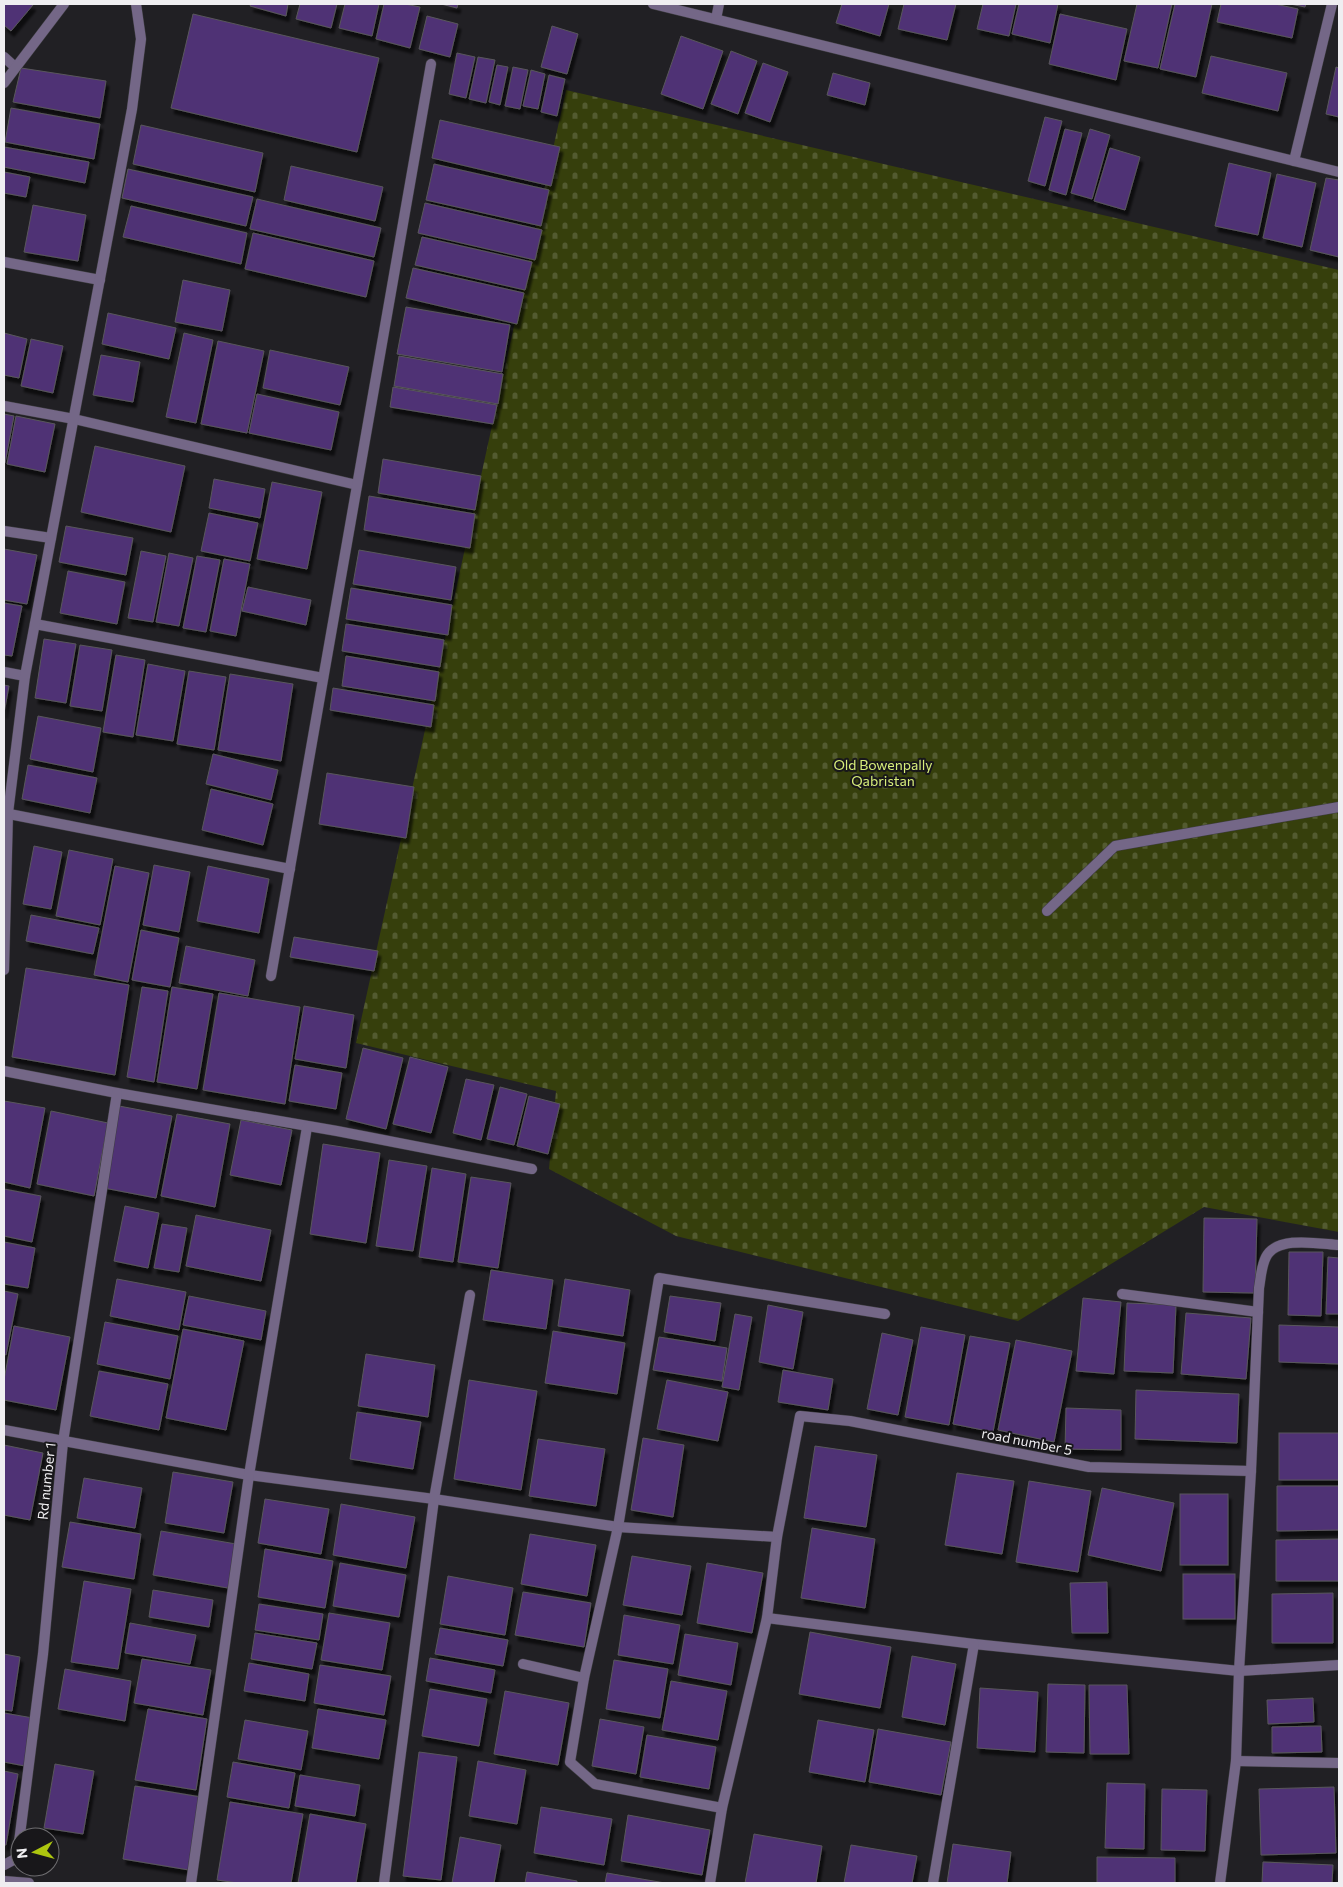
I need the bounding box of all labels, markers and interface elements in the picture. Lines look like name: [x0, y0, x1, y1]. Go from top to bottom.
park label: Old Bowenpally Qabristan: [833, 756, 933, 789]
street label: road number 5: [980, 1424, 1074, 1458]
street label: Rd number 1: [33, 1441, 59, 1521]
north arrow: [10, 1827, 60, 1877]
text: N: [13, 1847, 31, 1860]

